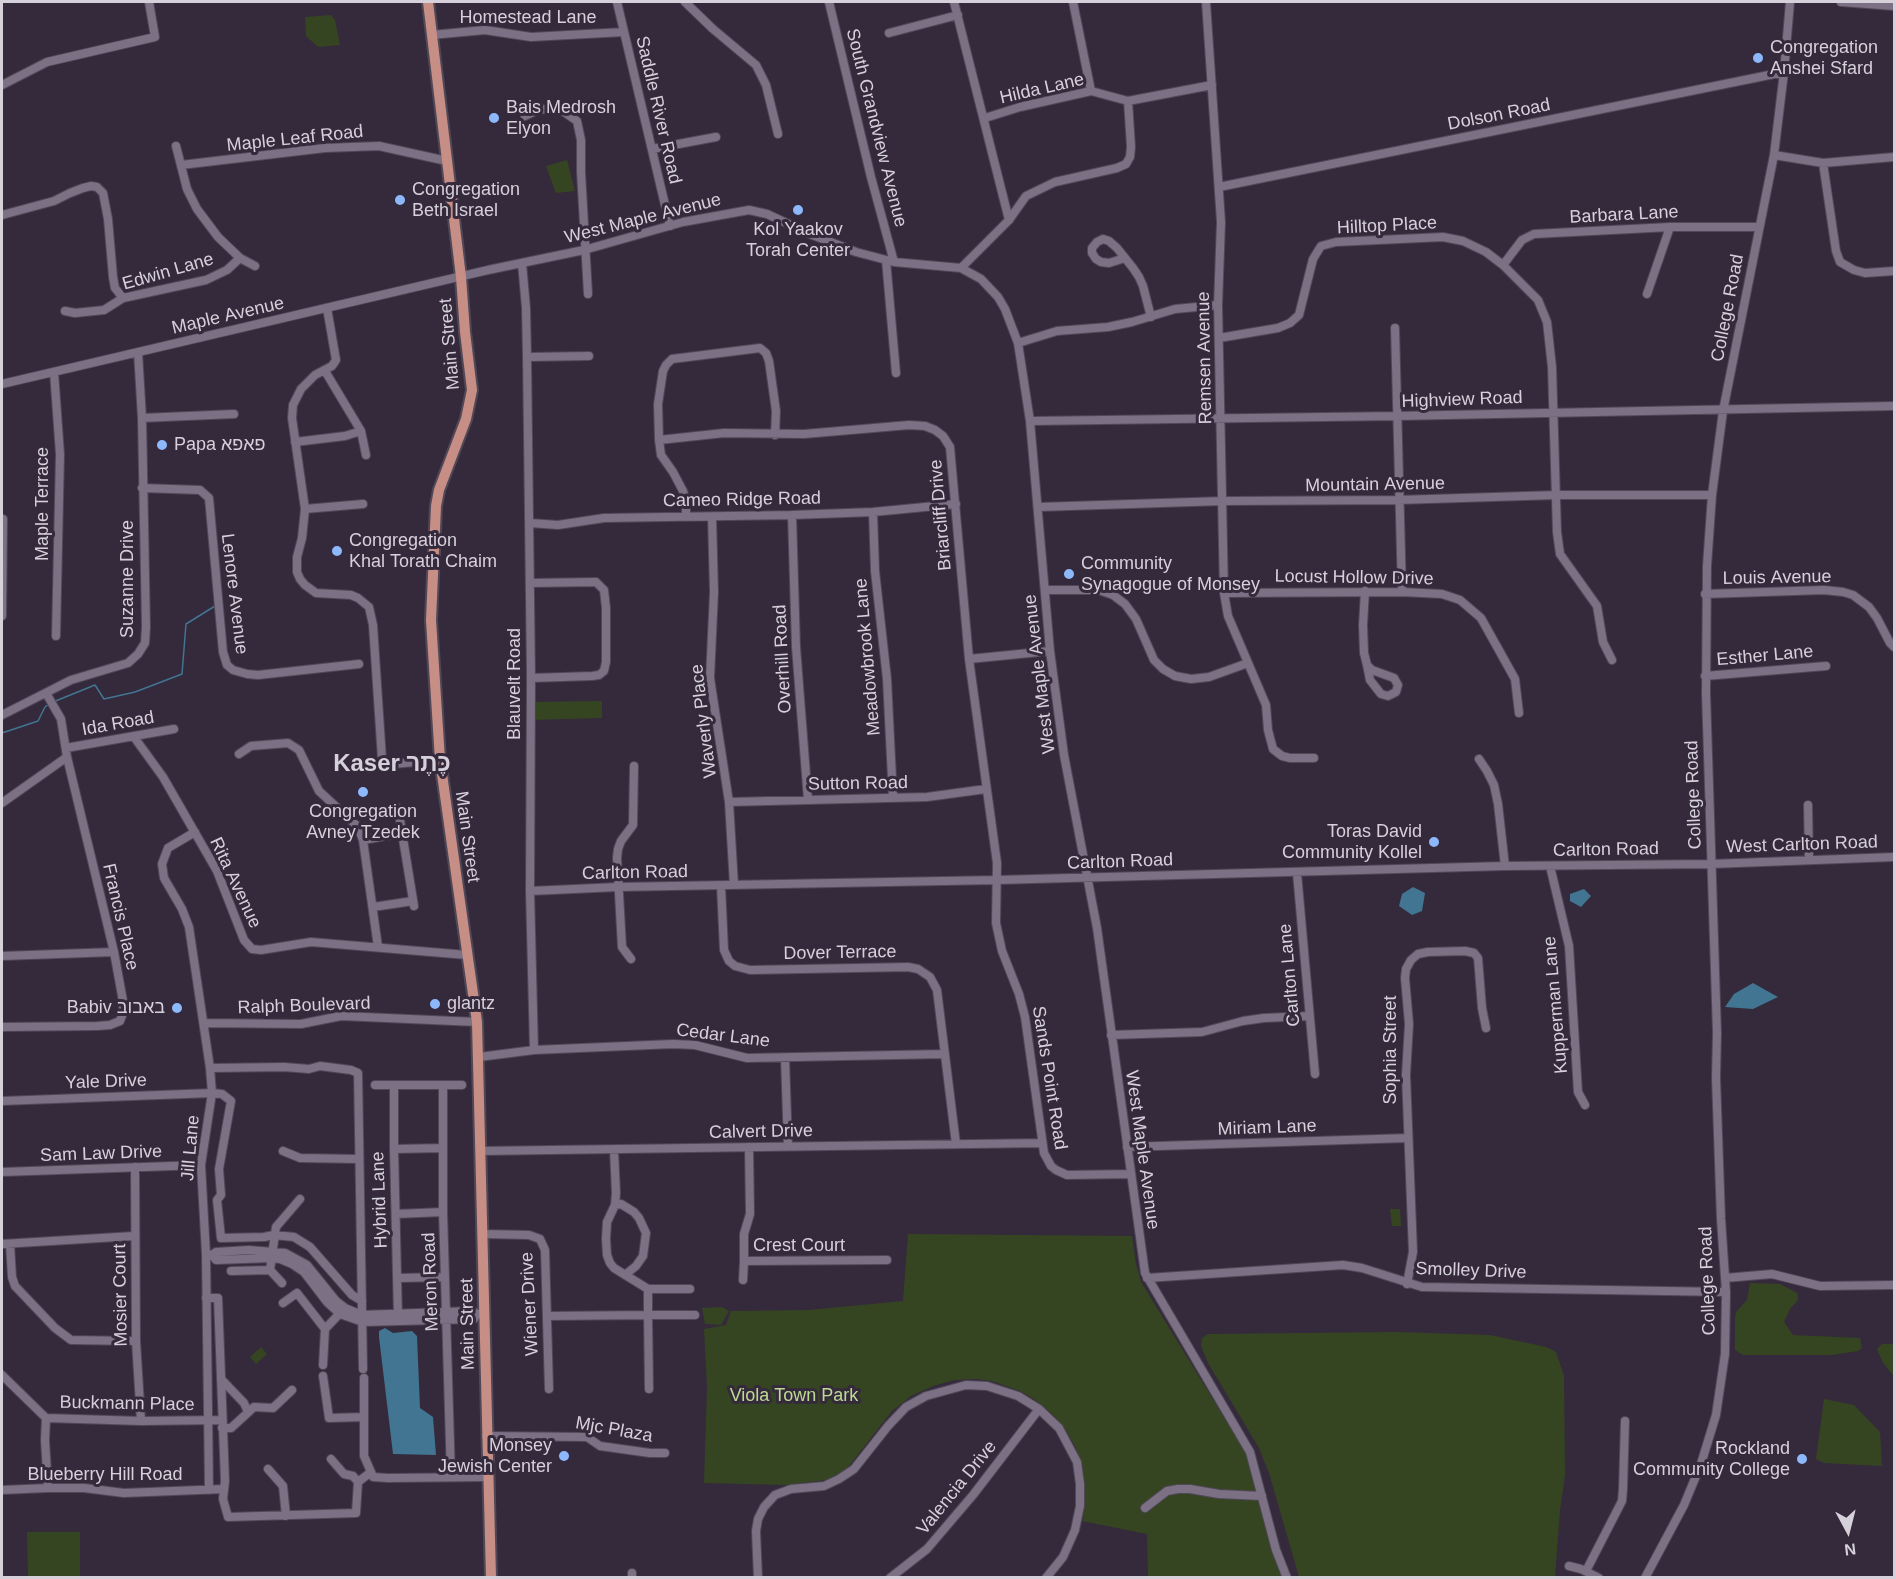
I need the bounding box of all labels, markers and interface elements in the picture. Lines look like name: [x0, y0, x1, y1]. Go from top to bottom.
street label: Homestead Lane: [459, 7, 597, 29]
street label: South Grandview Avenue: [841, 27, 911, 229]
street label: Saddle River Road: [630, 34, 686, 186]
place label: Congregation Anshei Sfard: [1770, 37, 1878, 80]
marker: Congregation Anshei Sfard: [1751, 51, 1765, 65]
street label: Hilda Lane: [998, 69, 1086, 109]
street label: Dolson Road: [1446, 94, 1552, 136]
place label: Bais Medrosh Elyon: [506, 97, 616, 140]
marker: Bais Medrosh Elyon: [487, 111, 501, 125]
street label: Maple Leaf Road: [226, 121, 364, 157]
place label: Congregation Beth Israel: [412, 179, 520, 222]
street label: West Maple Avenue: [563, 189, 723, 249]
marker: Congregation Beth Israel: [393, 193, 407, 207]
street label: Barbara Lane: [1569, 201, 1679, 229]
marker: Kol Yaakov Torah Center: [791, 203, 805, 217]
street label: Hilltop Place: [1336, 213, 1438, 239]
place label: Kol Yaakov Torah Center: [746, 219, 850, 262]
street label: Edwin Lane: [120, 249, 216, 295]
street label: College Road: [1707, 252, 1749, 364]
street label: Remsen Avenue: [1193, 291, 1217, 425]
street label: Maple Avenue: [170, 293, 286, 339]
street label: Main Street: [435, 297, 465, 391]
street label: Highview Road: [1401, 387, 1523, 413]
place label: Papa פאפא: [174, 434, 266, 456]
marker: Papa פאפא: [155, 438, 169, 452]
street label: Maple Terrace: [32, 447, 54, 561]
street label: Briarcliff Drive: [925, 458, 957, 572]
street label: Mountain Avenue: [1305, 473, 1445, 497]
street label: Cameo Ridge Road: [663, 488, 821, 512]
street label: Suzanne Drive: [117, 520, 139, 638]
place label: Congregation Khal Torath Chaim: [349, 530, 497, 572]
street label: Lenore Avenue: [216, 532, 252, 656]
marker: Congregation Khal Torath Chaim: [330, 544, 344, 558]
place label: Community Synagogue of Monsey: [1081, 553, 1260, 596]
street label: Locust Hollow Drive: [1274, 566, 1434, 590]
street label: Louis Avenue: [1722, 566, 1832, 590]
marker: Community Synagogue of Monsey: [1062, 567, 1076, 581]
street label: Meadowbrook Lane: [850, 577, 886, 737]
street label: West Maple Avenue: [1020, 593, 1060, 755]
street label: Overhill Road: [769, 604, 797, 714]
street label: Blauvelt Road: [504, 628, 526, 740]
street label: Esther Lane: [1716, 641, 1814, 671]
street label: Waverly Place: [686, 663, 722, 779]
street label: Ida Road: [80, 707, 156, 741]
street label: College Road: [1681, 740, 1707, 850]
district label: Kaser כֶּתֶר: [333, 750, 451, 778]
street label: Sutton Road: [808, 772, 908, 796]
marker: Congregation Avney Tzedek: [356, 785, 370, 799]
street label: Main Street: [450, 790, 484, 884]
place label: Congregation Avney Tzedek: [306, 801, 420, 844]
place label: Toras David Community Kollel: [1282, 821, 1422, 864]
street label: West Carlton Road: [1726, 832, 1878, 858]
street label: Rita Avenue: [205, 834, 265, 932]
marker: Toras David Community Kollel: [1427, 835, 1441, 849]
street label: Carlton Road: [1553, 838, 1659, 862]
street label: Carlton Road: [1067, 849, 1173, 875]
street label: Francis Place: [97, 861, 143, 973]
street label: Carlton Road: [582, 861, 688, 885]
street label: Carlton Lane: [1275, 923, 1305, 1027]
street label: Kupperman Lane: [1539, 935, 1573, 1075]
street label: Dover Terrace: [783, 941, 897, 965]
street label: Ralph Boulevard: [237, 993, 371, 1019]
place label: glantz: [447, 993, 495, 1015]
street label: Sophia Street: [1380, 995, 1402, 1105]
place label: Babiv באבוב: [67, 997, 165, 1019]
marker: glantz: [428, 997, 442, 1011]
marker: Babiv באבוב: [170, 1001, 184, 1015]
street label: Sands Point Road: [1027, 1005, 1071, 1151]
street label: Cedar Lane: [675, 1020, 771, 1052]
street label: West Maple Avenue: [1120, 1069, 1164, 1231]
street label: Yale Drive: [65, 1070, 147, 1094]
street label: Jill Lane: [177, 1114, 205, 1182]
street label: Miriam Lane: [1217, 1115, 1317, 1141]
street label: Calvert Drive: [709, 1120, 813, 1144]
street label: Sam Law Drive: [40, 1141, 162, 1167]
street label: Hybrid Lane: [368, 1151, 392, 1249]
street label: College Road: [1695, 1226, 1721, 1336]
street label: Meron Road: [418, 1232, 444, 1332]
street label: Crest Court: [753, 1235, 845, 1257]
street label: Mosier Court: [109, 1243, 133, 1347]
street label: Wiener Drive: [516, 1251, 544, 1357]
street label: Smolley Drive: [1415, 1258, 1527, 1284]
street label: Main Street: [456, 1278, 480, 1370]
park label: Viola Town Park: [730, 1385, 858, 1407]
street label: Buckmann Place: [59, 1392, 195, 1416]
street label: Mjc Plaza: [574, 1413, 654, 1447]
place label: Monsey Jewish Center: [438, 1435, 552, 1478]
street label: Valencia Drive: [913, 1437, 1001, 1539]
place label: Rockland Community College: [1633, 1438, 1790, 1480]
marker: Monsey Jewish Center: [557, 1449, 571, 1463]
marker: Rockland Community College: [1795, 1452, 1809, 1466]
street label: Blueberry Hill Road: [27, 1464, 183, 1486]
north arrow: [1818, 1501, 1878, 1561]
text: N: [1843, 1540, 1857, 1559]

